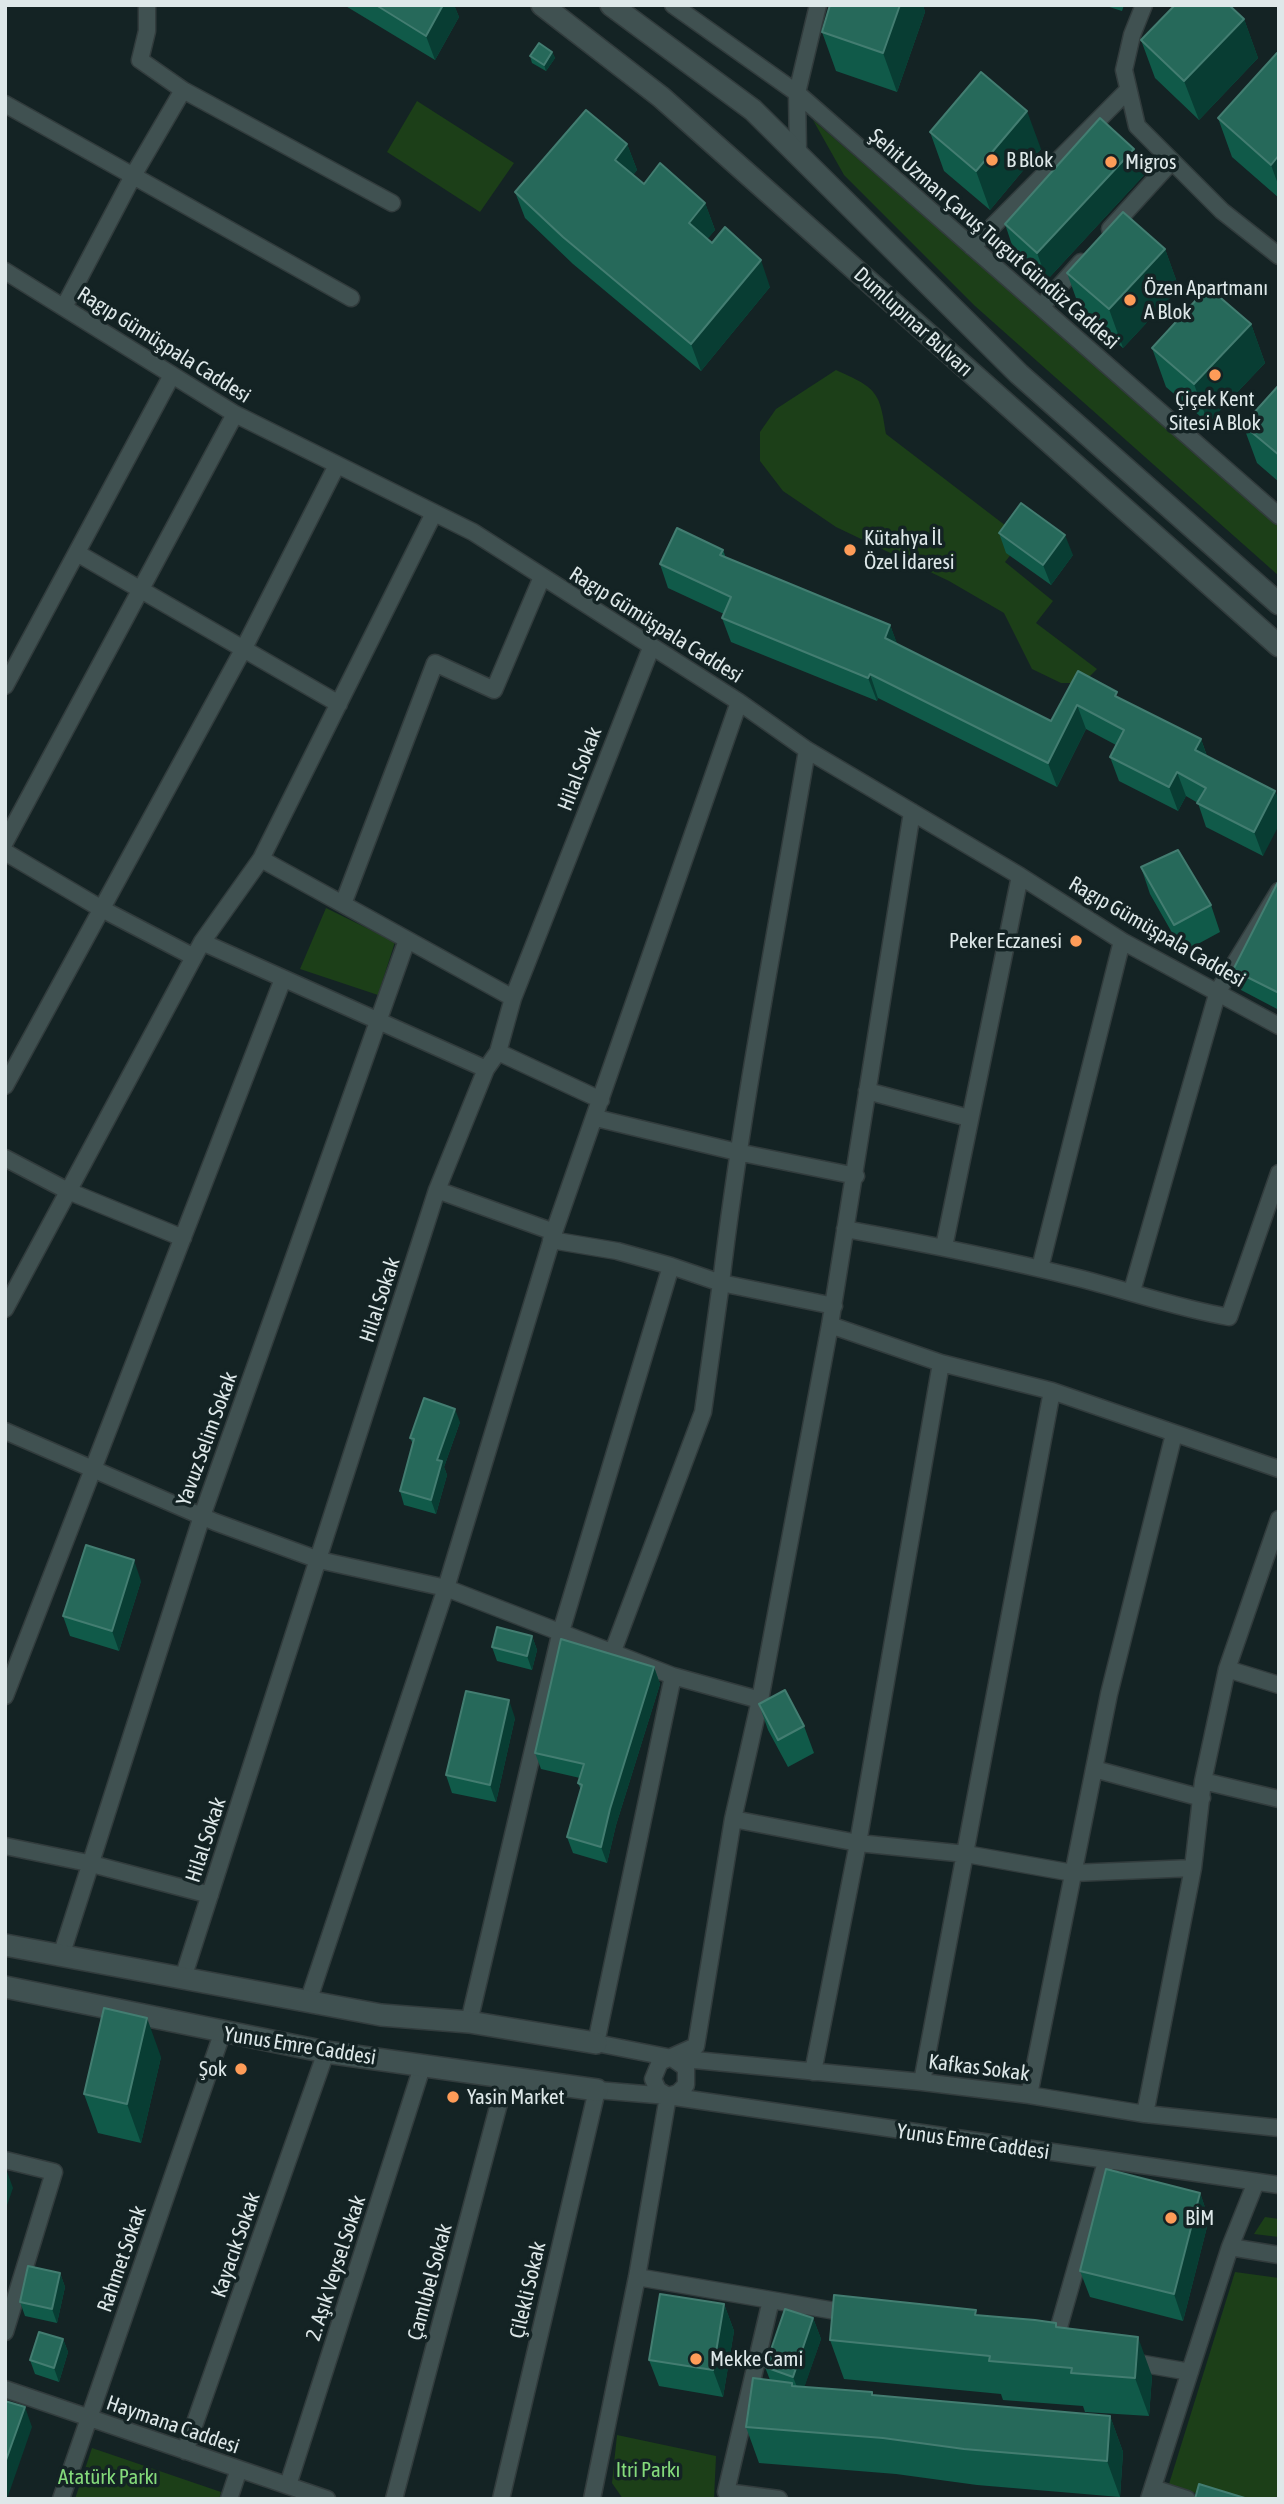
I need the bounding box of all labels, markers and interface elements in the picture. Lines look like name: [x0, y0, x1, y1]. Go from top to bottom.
street label: Şehit Uzman Çavuş Turgut Gündüz Caddesi: [864, 123, 1124, 355]
place label: B Blok: [1006, 147, 1053, 173]
place label: Migros: [1125, 149, 1176, 175]
marker: B Blok: [984, 152, 1000, 168]
marker: Migros: [1103, 154, 1119, 170]
street label: Dumlupınar Bulvarı: [848, 262, 978, 382]
place label: Özen Apartmanı A Blok: [1144, 275, 1268, 325]
street label: Ragıp Gümüşpala Caddesi: [73, 281, 255, 409]
marker: Özen Apartmanı A Blok: [1122, 292, 1138, 308]
marker: Çiçek Kent Sitesi A Blok: [1207, 367, 1223, 383]
place label: Çiçek Kent Sitesi A Blok: [1169, 386, 1261, 436]
place label: Kütahya İl Özel İdaresi: [864, 525, 955, 575]
marker: Kütahya İl Özel İdaresi: [842, 542, 858, 558]
street label: Ragıp Gümüşpala Caddesi: [565, 561, 747, 689]
street label: Hilal Sokak: [553, 724, 607, 814]
street label: Ragıp Gümüşpala Caddesi: [1064, 871, 1250, 993]
place label: Peker Eczanesi: [949, 928, 1062, 954]
marker: Peker Eczanesi: [1068, 933, 1084, 949]
street label: Hilal Sokak: [354, 1254, 406, 1346]
street label: Yavuz Selim Sokak: [171, 1369, 243, 1509]
street label: Hilal Sokak: [180, 1794, 232, 1886]
street label: Yunus Emre Caddesi: [222, 2022, 378, 2070]
street label: Kafkas Sokak: [927, 2049, 1031, 2087]
place label: Şok: [199, 2056, 227, 2082]
marker: Şok: [233, 2061, 249, 2077]
place label: Yasin Market: [467, 2084, 565, 2110]
marker: Yasin Market: [445, 2089, 461, 2105]
street label: Yunus Emre Caddesi: [895, 2119, 1051, 2165]
street label: Kayacık Sokak: [206, 2189, 266, 2301]
street label: 2. Aşık Veysel Sokak: [301, 2192, 371, 2344]
street label: Rahmet Sokak: [92, 2202, 152, 2316]
place label: BİM: [1185, 2205, 1214, 2231]
marker: BİM: [1163, 2210, 1179, 2226]
street label: Çamlıbel Sokak: [402, 2221, 458, 2343]
street label: Çilekli Sokak: [505, 2239, 551, 2341]
place label: Mekke Cami: [710, 2346, 803, 2372]
marker: Mekke Cami: [688, 2351, 704, 2367]
street label: Haymana Caddesi: [103, 2390, 243, 2460]
park label: Itri Parkı: [616, 2457, 680, 2483]
park label: Atatürk Parkı: [58, 2464, 158, 2490]

